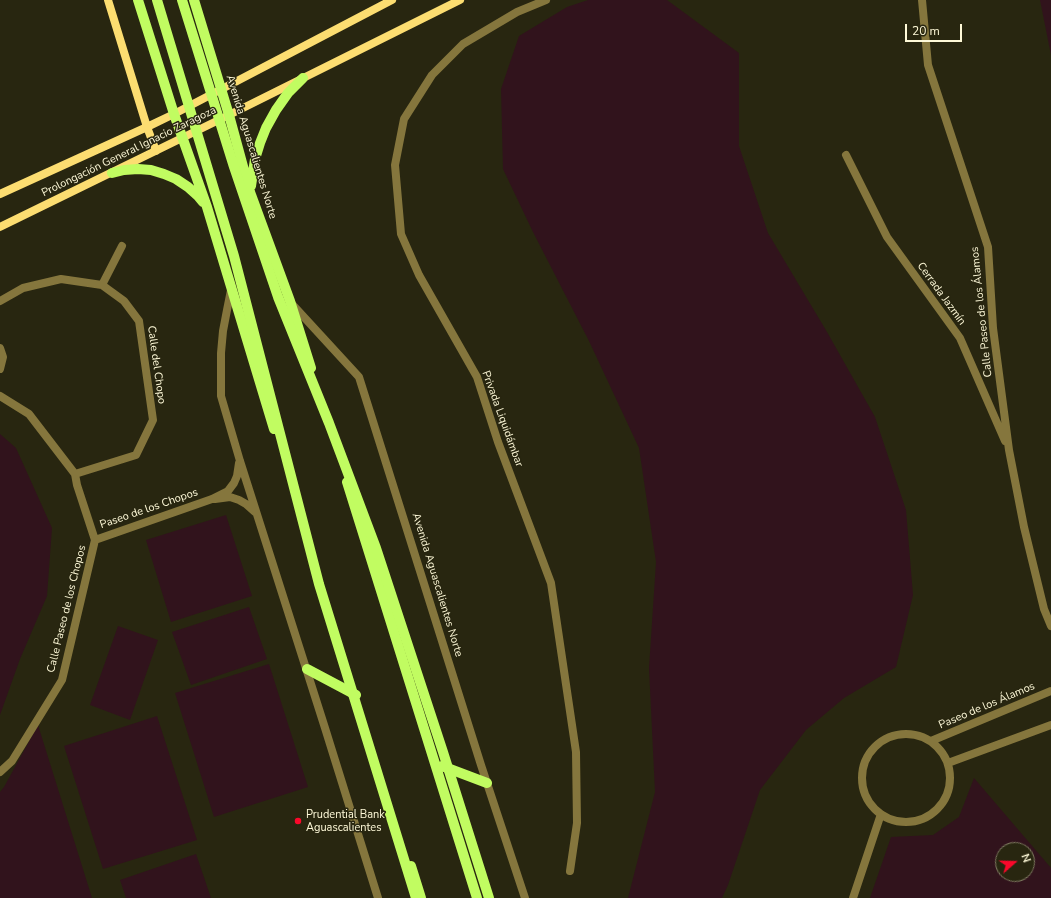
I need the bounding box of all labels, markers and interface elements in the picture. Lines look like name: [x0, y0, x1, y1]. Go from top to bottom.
scale bar: [907, 16, 964, 42]
text: 20 m: [912, 23, 940, 39]
street label: Avenida Aguascalientes Norte: [223, 74, 279, 220]
street label: Prolongación General Ignacio Zaragoza: [40, 104, 218, 200]
street label: Calle Paseo de los Álamos: [969, 246, 995, 378]
street label: Cerrada Jazmín: [914, 260, 968, 328]
street label: Calle del Chopo: [144, 325, 168, 405]
street label: Privada Liquidámbar: [478, 369, 526, 469]
street label: Paseo de los Chopos: [98, 486, 200, 532]
street label: Avenida Aguascalientes Norte: [409, 512, 465, 658]
street label: Calle Paseo de los Chopos: [45, 544, 89, 674]
street label: Paseo de los Álamos: [937, 680, 1037, 732]
place label: Prudential Bank Aguascalientes: [306, 808, 385, 834]
marker: Prudential Bank Aguascalientes: [293, 816, 303, 826]
north arrow: [995, 842, 1035, 882]
text: N: [1017, 852, 1034, 864]

